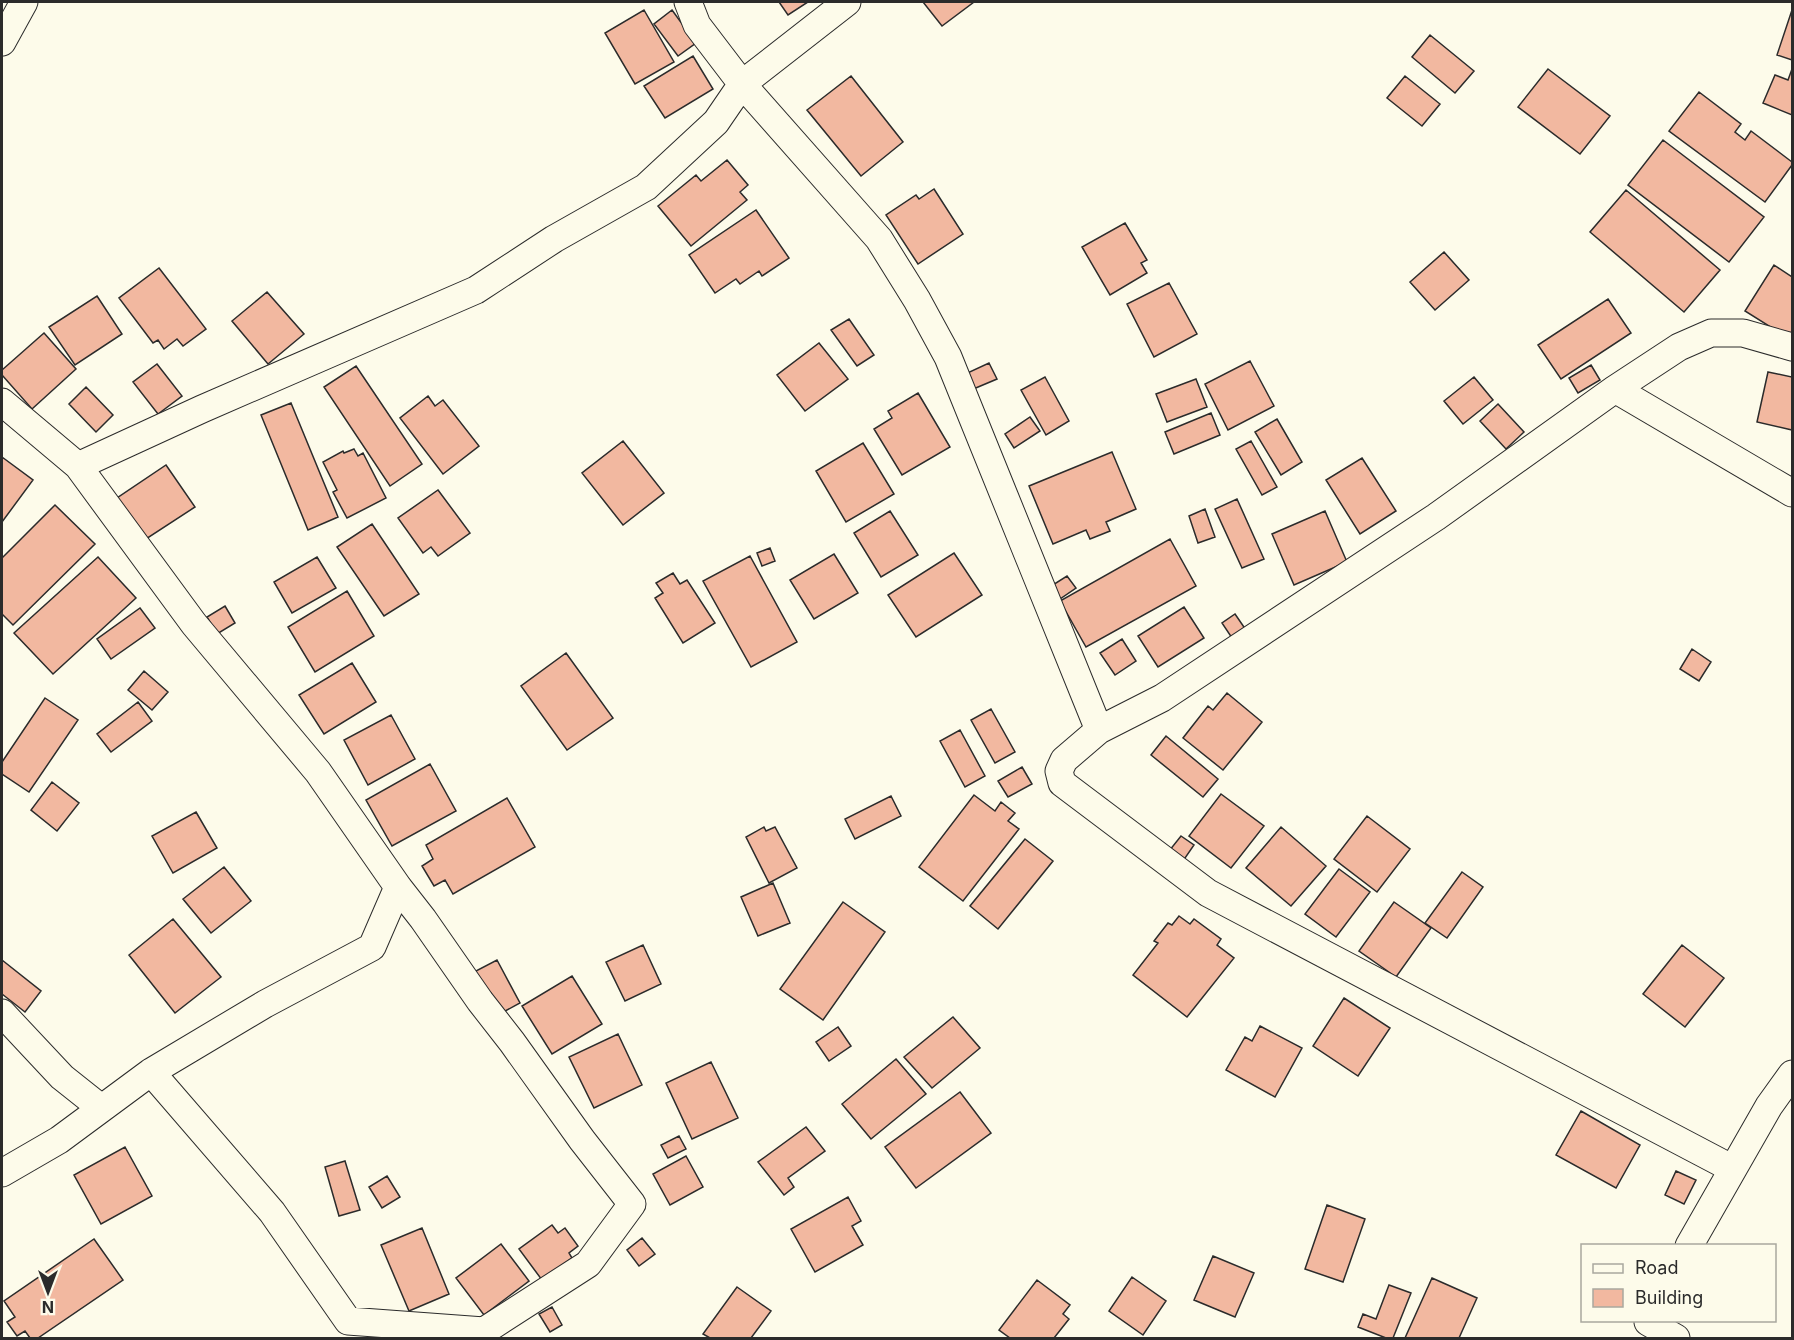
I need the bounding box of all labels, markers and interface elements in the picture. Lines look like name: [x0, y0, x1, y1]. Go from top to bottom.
legend: [1581, 1244, 1776, 1322]
text: Road: [1635, 1257, 1678, 1278]
north arrow: [18, 1262, 78, 1322]
text: Building: [1635, 1287, 1703, 1308]
text: N: [42, 1297, 54, 1317]

